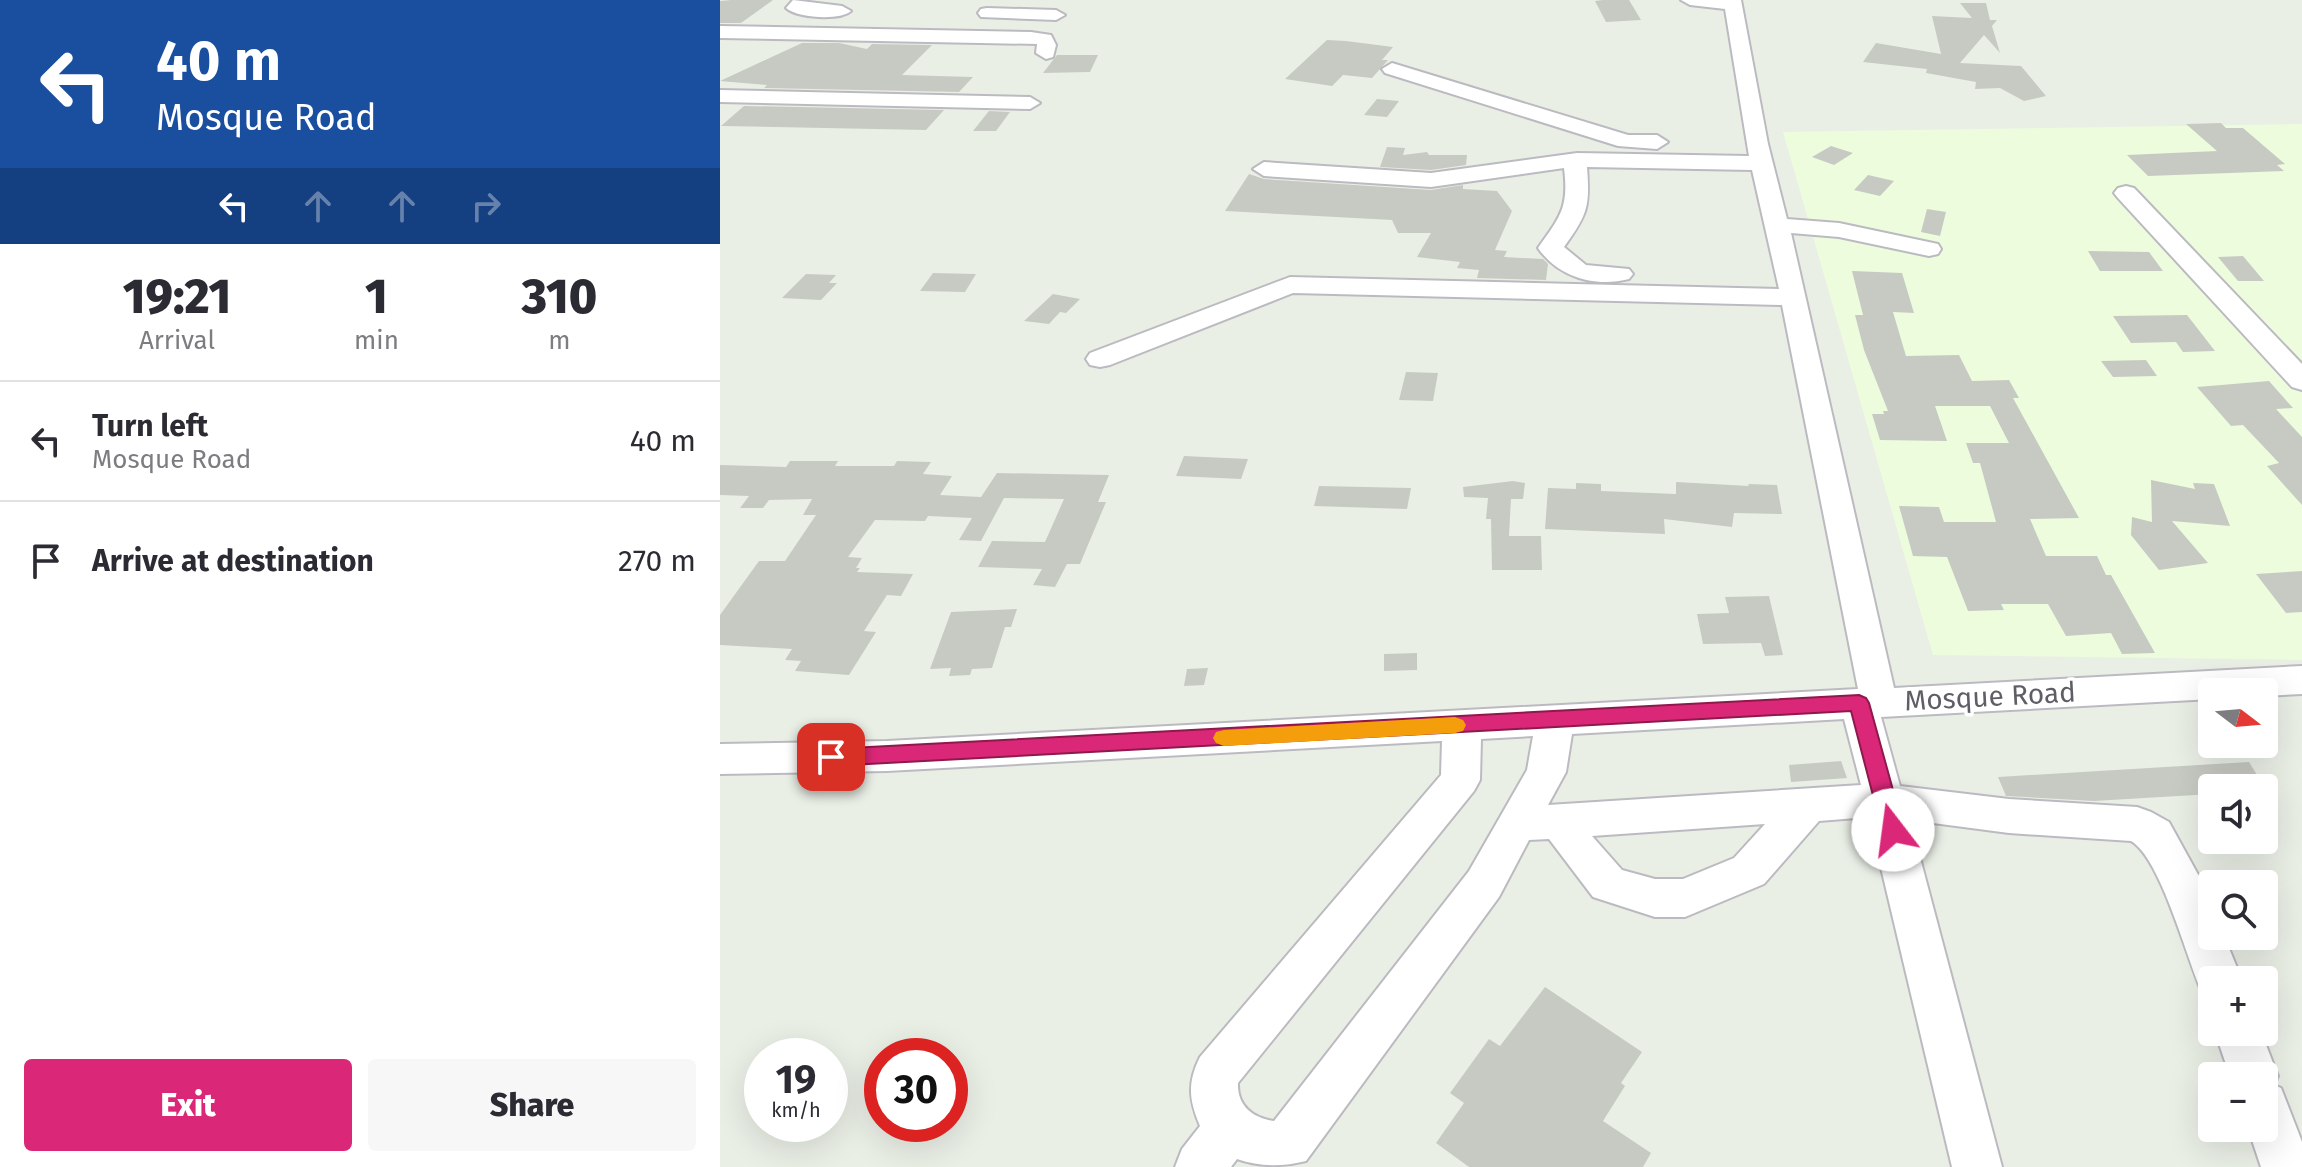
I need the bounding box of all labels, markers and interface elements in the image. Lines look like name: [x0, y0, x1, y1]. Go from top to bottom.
text: 40 m: [156, 28, 281, 95]
icon: left: [24, 32, 128, 136]
text: Mosque Road: [156, 96, 377, 140]
icon: left: [212, 184, 256, 228]
icon: ahead: [296, 184, 340, 228]
icon: ahead: [380, 184, 424, 228]
icon: right: [464, 184, 508, 228]
text: 19:21: [123, 268, 231, 326]
text: 1: [365, 268, 388, 326]
text: 310: [522, 268, 597, 326]
text: Arrival: [139, 325, 215, 356]
text: min: [354, 325, 399, 356]
text: m: [548, 325, 571, 356]
text: Turn left: [92, 408, 208, 444]
icon: left: [24, 419, 68, 463]
text: 40 m: [630, 423, 696, 459]
text: Mosque Road: [92, 444, 251, 475]
icon: arrive: [24, 539, 68, 583]
text: Arrive at destination: [92, 543, 374, 579]
text: 270 m: [618, 543, 696, 579]
street label: Mosque Road: [1904, 676, 2077, 717]
north arrow: [2198, 678, 2278, 758]
map controls: [2198, 678, 2278, 1142]
pin: [797, 723, 865, 791]
icon: arrive: [809, 735, 853, 779]
button: sound: [2198, 774, 2278, 854]
position arrow: [1851, 788, 1935, 872]
button: search: [2198, 870, 2278, 950]
button: +: [2198, 966, 2278, 1046]
speed limit sign: 30: [864, 1038, 968, 1142]
text: 19: [776, 1056, 816, 1104]
button: Exit: [24, 1059, 352, 1151]
button: Share: [368, 1059, 696, 1151]
button: −: [2198, 1062, 2278, 1142]
text: km/h: [771, 1098, 821, 1122]

